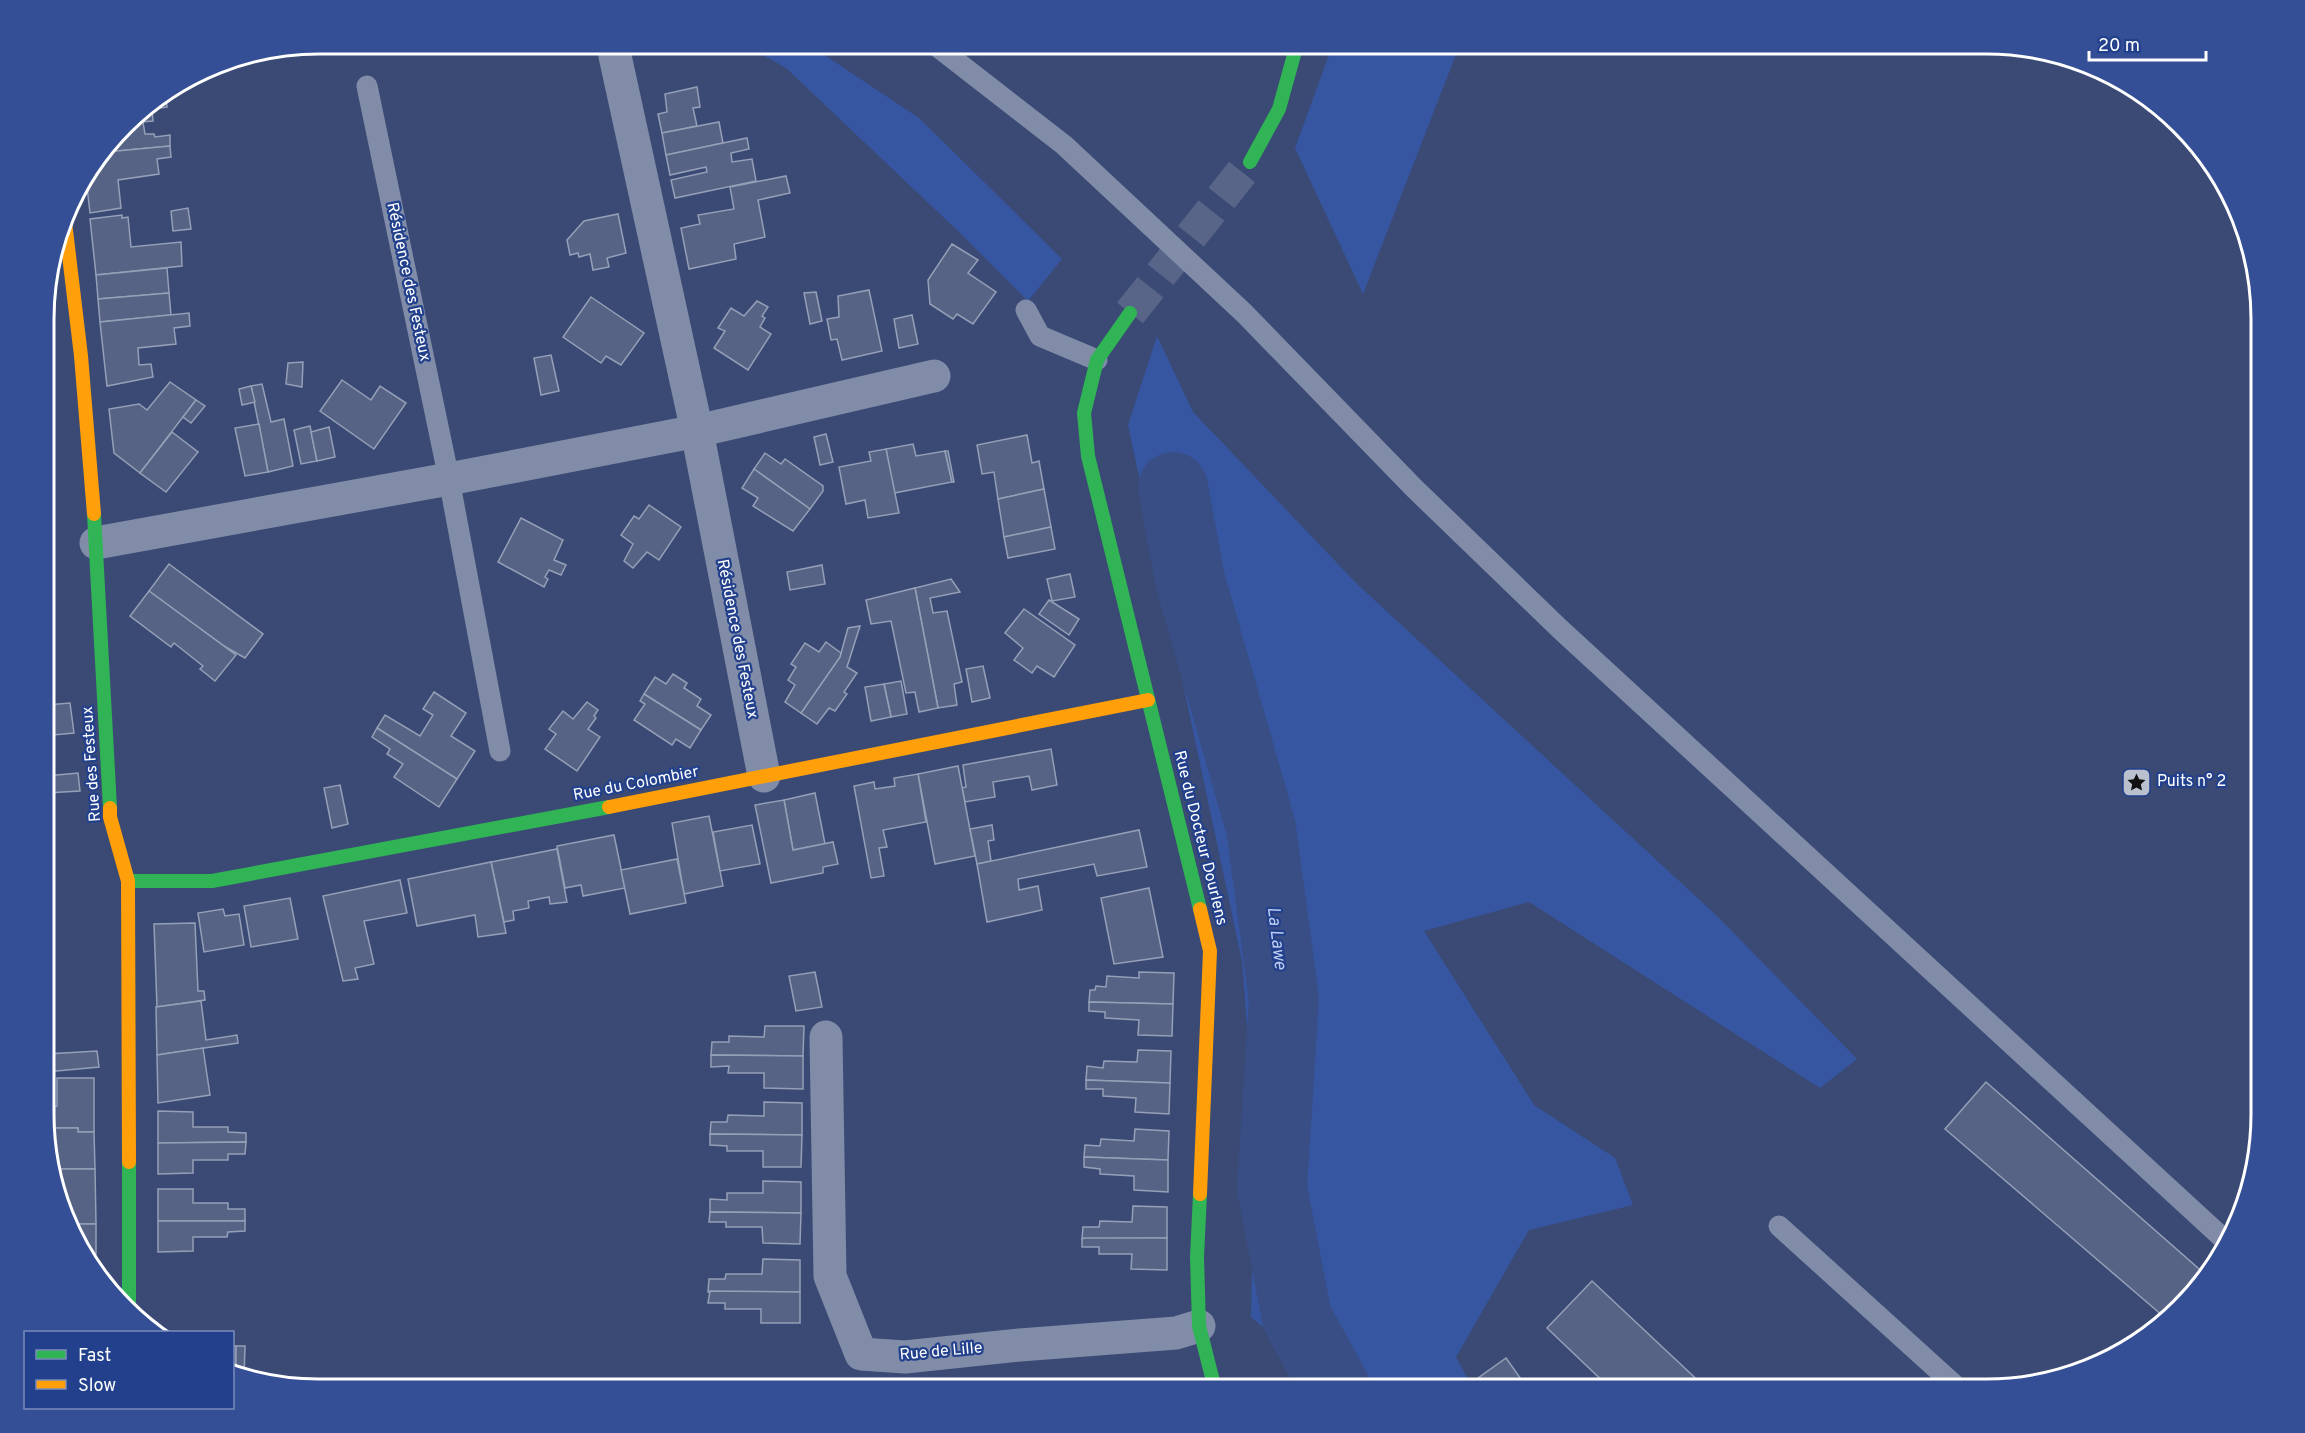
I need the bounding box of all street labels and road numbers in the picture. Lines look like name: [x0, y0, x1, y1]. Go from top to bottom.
street label: Résidence des Festeux: [381, 201, 435, 363]
street label: Résidence des Festeux: [712, 558, 762, 720]
street label: Rue des Festeux: [78, 706, 106, 822]
street label: Rue du Docteur Dourlens: [1169, 749, 1231, 927]
street label: Rue du Colombier: [572, 762, 700, 806]
street label: Rue de Lille: [899, 1338, 983, 1366]

